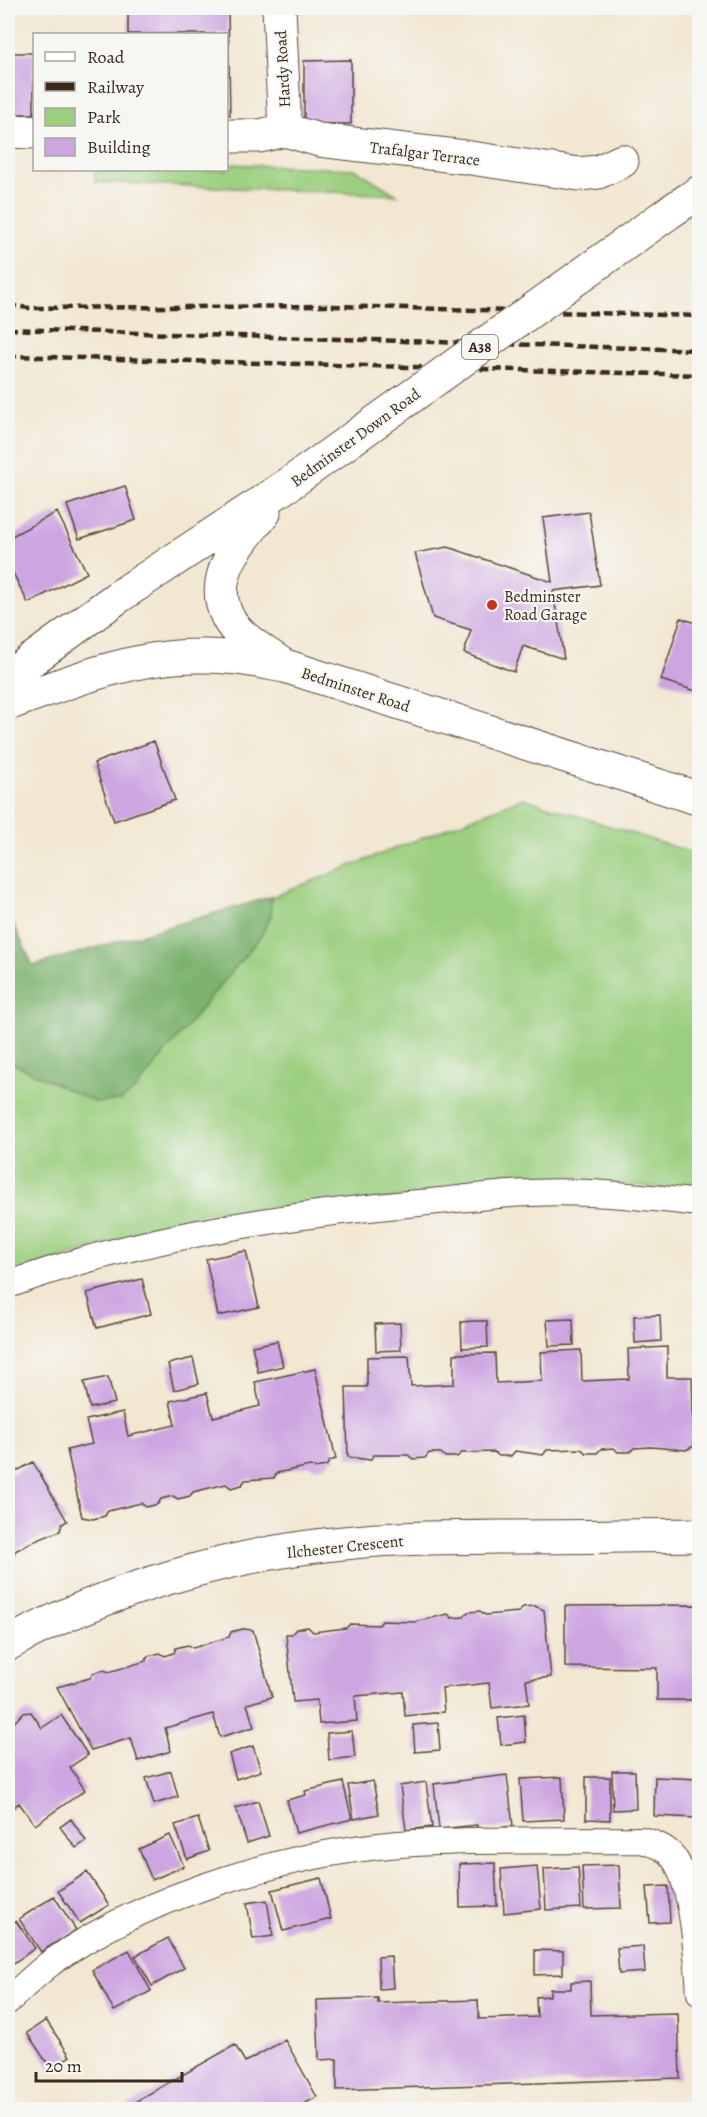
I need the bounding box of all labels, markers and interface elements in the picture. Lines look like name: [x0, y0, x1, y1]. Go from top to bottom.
street label: Hardy Road: [270, 29, 296, 108]
legend: [33, 33, 228, 171]
text: Road: [87, 45, 125, 69]
text: Railway: [87, 75, 145, 99]
text: Park: [87, 105, 121, 129]
text: Building: [87, 135, 151, 159]
street label: Trafalgar Terrace: [368, 136, 481, 172]
road number: A38: [462, 335, 498, 359]
street label: Bedminster Down Road: [286, 383, 425, 492]
place label: Bedminster Road Garage: [504, 586, 587, 626]
marker: Bedminster Road Garage: [485, 598, 499, 612]
street label: Bedminster Road: [298, 662, 413, 718]
street label: Ilchester Crescent: [286, 1530, 405, 1564]
scale bar: [36, 2045, 182, 2083]
text: 20 m: [45, 2054, 82, 2078]

